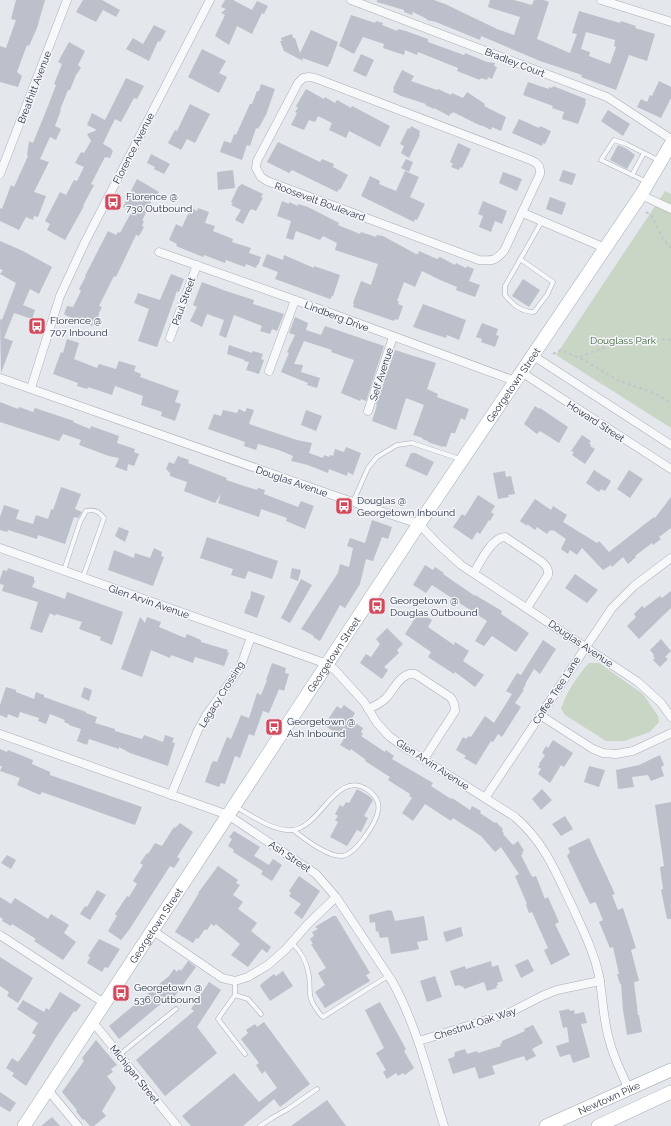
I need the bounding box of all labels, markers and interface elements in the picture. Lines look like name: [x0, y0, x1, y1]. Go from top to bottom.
street label: Bradley Court: [483, 46, 547, 79]
street label: Breathitt Avenue: [16, 49, 53, 125]
street label: Florence Avenue: [111, 111, 156, 186]
street label: Roosevelt Boulevard: [273, 180, 367, 223]
place label: Florence @ 730 Outbound: [126, 191, 192, 214]
bus stop icon: Florence @ 730 Outbound: [103, 192, 123, 212]
street label: Paul Street: [170, 275, 197, 327]
street label: Lindberg Drive: [303, 299, 371, 334]
place label: Florence @ 707 Inbound: [50, 315, 108, 338]
bus stop icon: Florence @ 707 Inbound: [27, 316, 47, 336]
park label: Douglass Park: [590, 335, 657, 346]
street label: Georgetown Street: [484, 345, 543, 424]
street label: Self Avenue: [368, 346, 395, 402]
street label: Howard Street: [565, 399, 627, 444]
street label: Douglas Avenue: [254, 464, 329, 499]
place label: Douglas @ Georgetown Inbound: [357, 495, 455, 518]
bus stop icon: Douglas @ Georgetown Inbound: [334, 496, 354, 516]
street label: Glen Arvin Avenue: [107, 582, 191, 621]
place label: Georgetown @ Douglas Outbound: [390, 595, 478, 618]
bus stop icon: Georgetown @ Douglas Outbound: [367, 596, 387, 616]
street label: Georgetown Street: [305, 614, 363, 694]
street label: Douglas Avenue: [546, 618, 615, 669]
street label: Coffee Tree Lane: [531, 654, 582, 726]
street label: Legacy Crossing: [197, 659, 246, 730]
place label: Georgetown @ Ash Inbound: [287, 716, 355, 739]
bus stop icon: Georgetown @ Ash Inbound: [264, 717, 284, 737]
street label: Glen Arvin Avenue: [394, 737, 471, 792]
street label: Ash Street: [267, 839, 313, 875]
street label: Georgetown Street: [127, 885, 185, 965]
place label: Georgetown @ 536 Outbound: [134, 982, 202, 1005]
bus stop icon: Georgetown @ 536 Outbound: [111, 983, 131, 1003]
street label: Chestnut Oak Way: [433, 1005, 518, 1042]
street label: Michigan Street: [108, 1043, 162, 1106]
street label: Newtown Pike: [577, 1080, 642, 1117]

